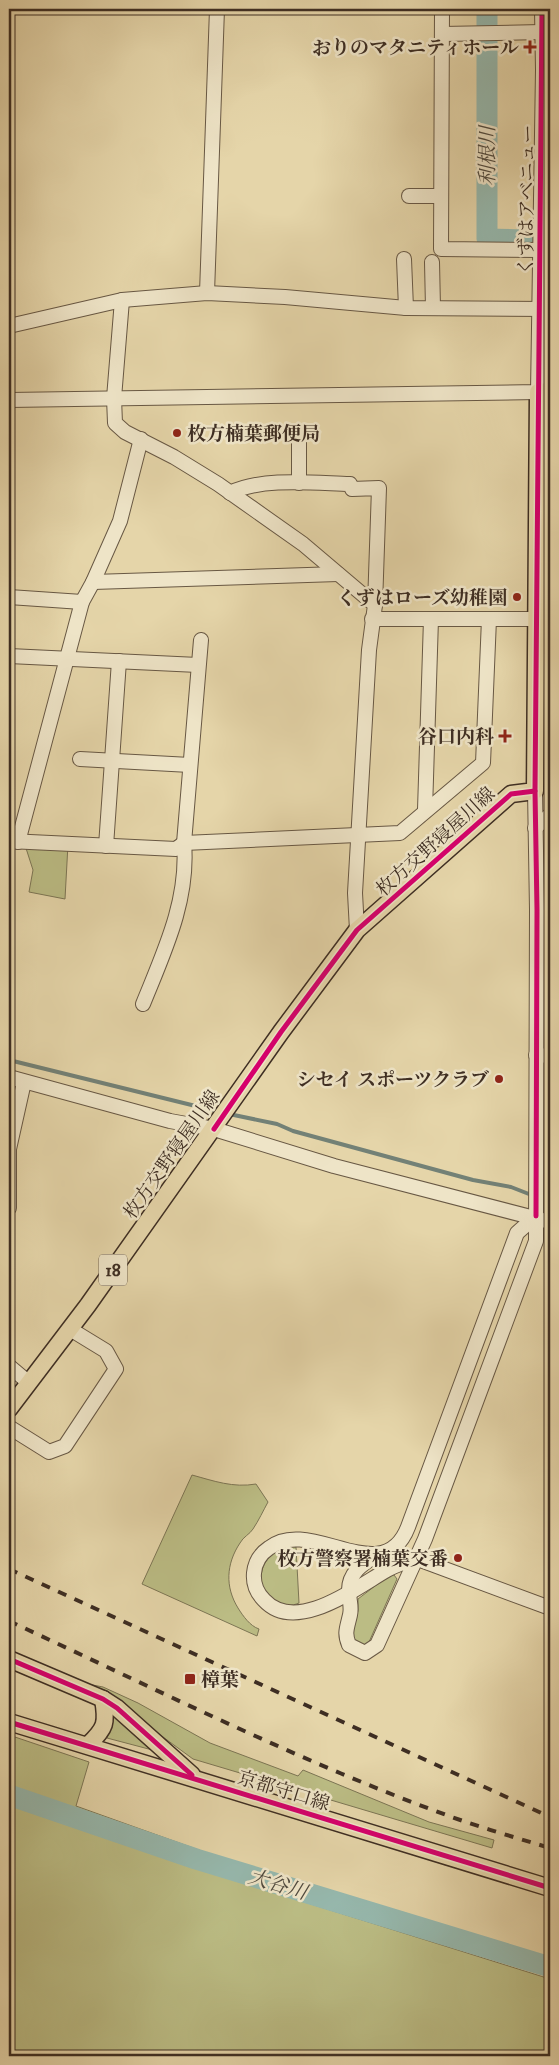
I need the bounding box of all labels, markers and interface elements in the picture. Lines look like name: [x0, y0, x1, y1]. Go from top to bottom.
place label: おりのマタニティホール: [312, 37, 519, 60]
marker: おりのマタニティホール: [523, 40, 537, 54]
water label: 利根川: [476, 124, 501, 186]
street label: くずはアベニュー: [515, 124, 540, 276]
place label: 枚方楠葉郵便局: [187, 423, 320, 446]
marker: 枚方楠葉郵便局: [171, 427, 183, 439]
place label: くずはローズ幼稚園: [337, 587, 507, 610]
marker: くずはローズ幼稚園: [511, 591, 523, 603]
place label: 谷口内科: [418, 726, 494, 749]
marker: 谷口内科: [498, 729, 512, 743]
street label: 枚方交野寝屋川線: [372, 783, 500, 902]
place label: シセイ スポーツクラブ: [296, 1069, 489, 1092]
marker: シセイ スポーツクラブ: [493, 1073, 505, 1085]
street label: 枚方交野寝屋川線: [119, 1086, 225, 1224]
road number: 18: [99, 1254, 127, 1286]
place label: 枚方警察署楠葉交番: [277, 1548, 448, 1571]
marker: 枚方警察署楠葉交番: [452, 1552, 464, 1564]
place label: 樟葉: [201, 1669, 239, 1692]
marker: 樟葉: [183, 1672, 197, 1686]
street label: 京都守口線: [235, 1767, 332, 1816]
water label: 大谷川: [245, 1865, 312, 1907]

